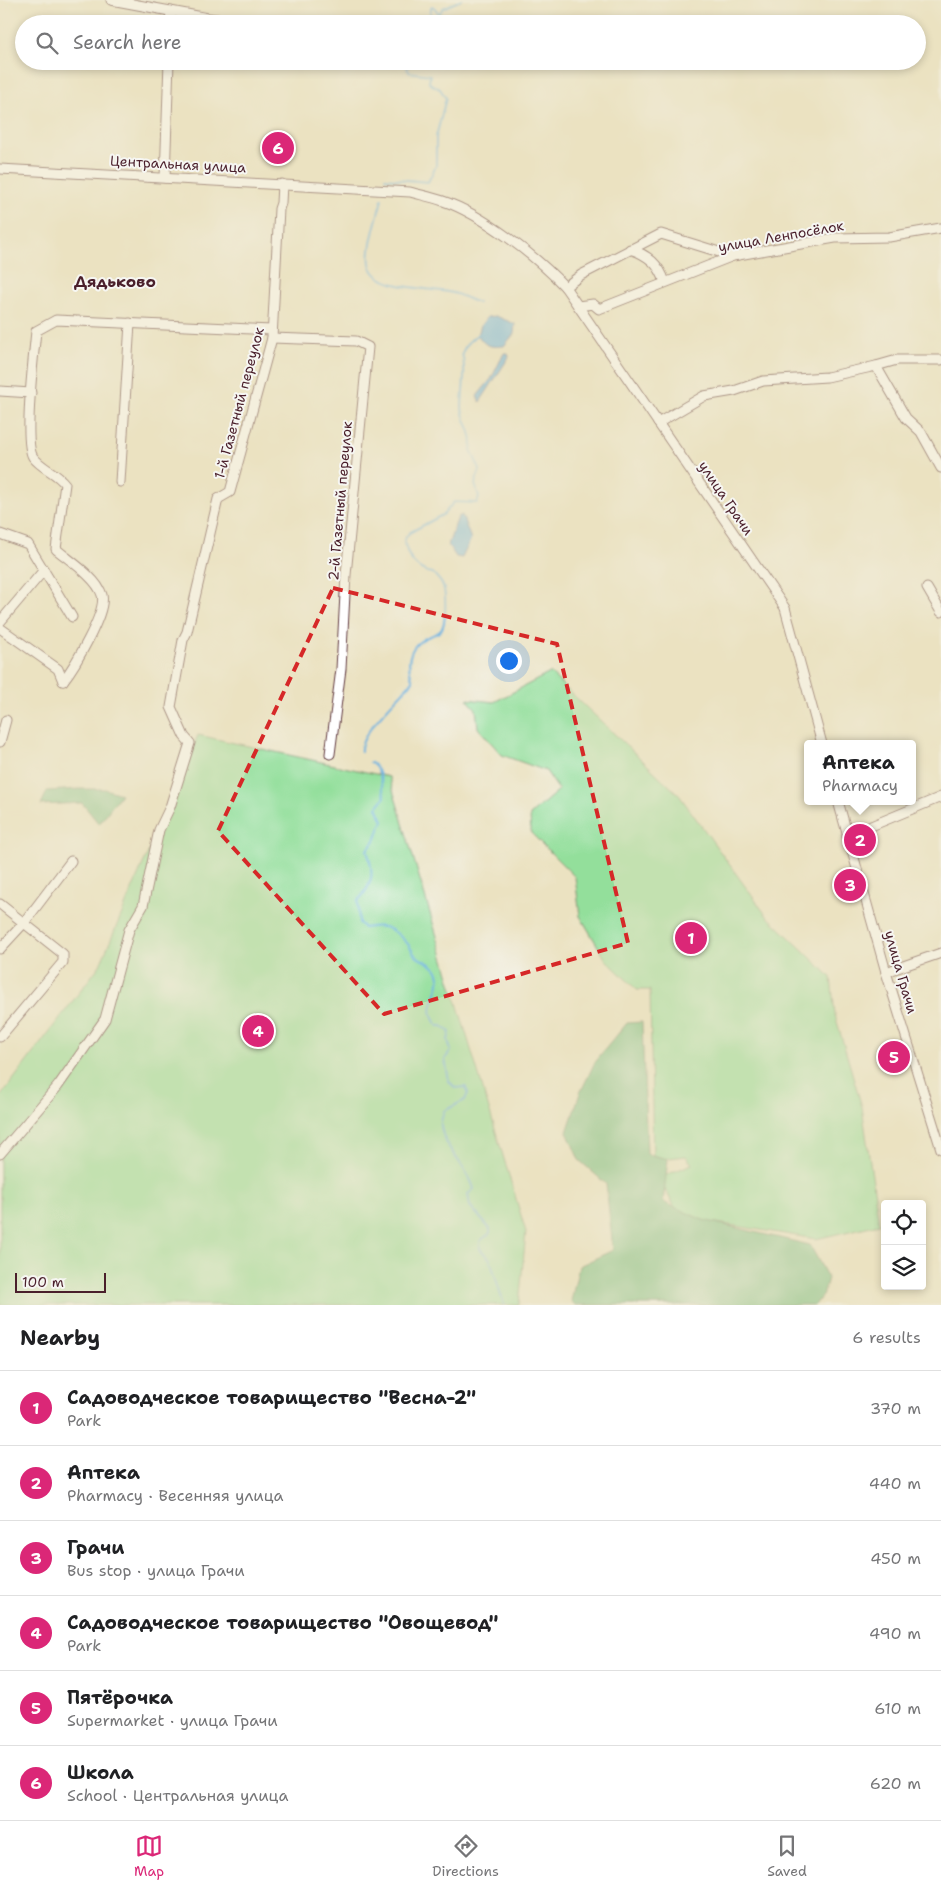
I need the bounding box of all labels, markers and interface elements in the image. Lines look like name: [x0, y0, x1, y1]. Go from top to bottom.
search box: [15, 15, 926, 70]
icon: search: [33, 29, 61, 57]
text: Search here: [73, 30, 182, 55]
pin: 6: [262, 129, 294, 167]
street label: Центральная улица: [110, 151, 247, 177]
street label: улица Ленпосёлок: [717, 216, 846, 256]
district label: Дядьково: [74, 271, 156, 292]
street label: 1-й Газетный переулок: [210, 325, 268, 481]
street label: 2-й Газетный переулок: [324, 420, 356, 581]
street label: улица Грачи: [695, 457, 757, 539]
your location: [496, 648, 522, 674]
popup: [804, 740, 916, 805]
text: Аптека: [822, 750, 895, 775]
text: Pharmacy: [822, 775, 898, 796]
pin: 2: [844, 821, 876, 859]
pin: 3: [834, 866, 866, 904]
pin: 1: [675, 919, 707, 957]
street label: улица Грачи: [881, 928, 921, 1016]
pin: 4: [242, 1012, 274, 1050]
pin: 5: [878, 1038, 910, 1076]
map controls: [881, 1200, 926, 1290]
button: locate: [881, 1200, 926, 1245]
button: layers: [881, 1245, 926, 1290]
scale bar: [15, 1270, 106, 1293]
text: 100 m: [22, 1273, 64, 1291]
text: Nearby: [20, 1324, 100, 1352]
text: 6 results: [852, 1327, 921, 1348]
text: Садоводческое товарищество "Весна-2": [67, 1385, 476, 1410]
text: 1: [32, 1398, 40, 1419]
text: 370 m: [870, 1398, 921, 1419]
text: Park: [67, 1410, 101, 1431]
text: Аптека: [67, 1460, 140, 1485]
text: 2: [30, 1473, 42, 1494]
text: 440 m: [869, 1473, 921, 1494]
text: Pharmacy · Весенняя улица: [67, 1485, 284, 1506]
text: Грачи: [67, 1535, 124, 1560]
text: 3: [30, 1548, 42, 1569]
text: 450 m: [870, 1548, 921, 1569]
text: Bus stop · улица Грачи: [67, 1560, 245, 1581]
text: Садоводческое товарищество "Овощевод": [67, 1610, 498, 1635]
text: 4: [30, 1623, 42, 1644]
text: 490 m: [869, 1623, 921, 1644]
text: Park: [67, 1635, 101, 1656]
text: Пятёрочка: [67, 1685, 173, 1710]
text: 5: [31, 1698, 41, 1719]
text: 610 m: [874, 1698, 921, 1719]
text: Supermarket · улица Грачи: [67, 1710, 278, 1731]
text: Школа: [67, 1760, 134, 1785]
text: 6: [30, 1773, 42, 1794]
text: 620 m: [870, 1773, 921, 1794]
text: School · Центральная улица: [67, 1785, 288, 1806]
tab: Map: [134, 1832, 164, 1880]
tab: Directions: [432, 1832, 499, 1880]
tab: Saved: [767, 1832, 807, 1880]

